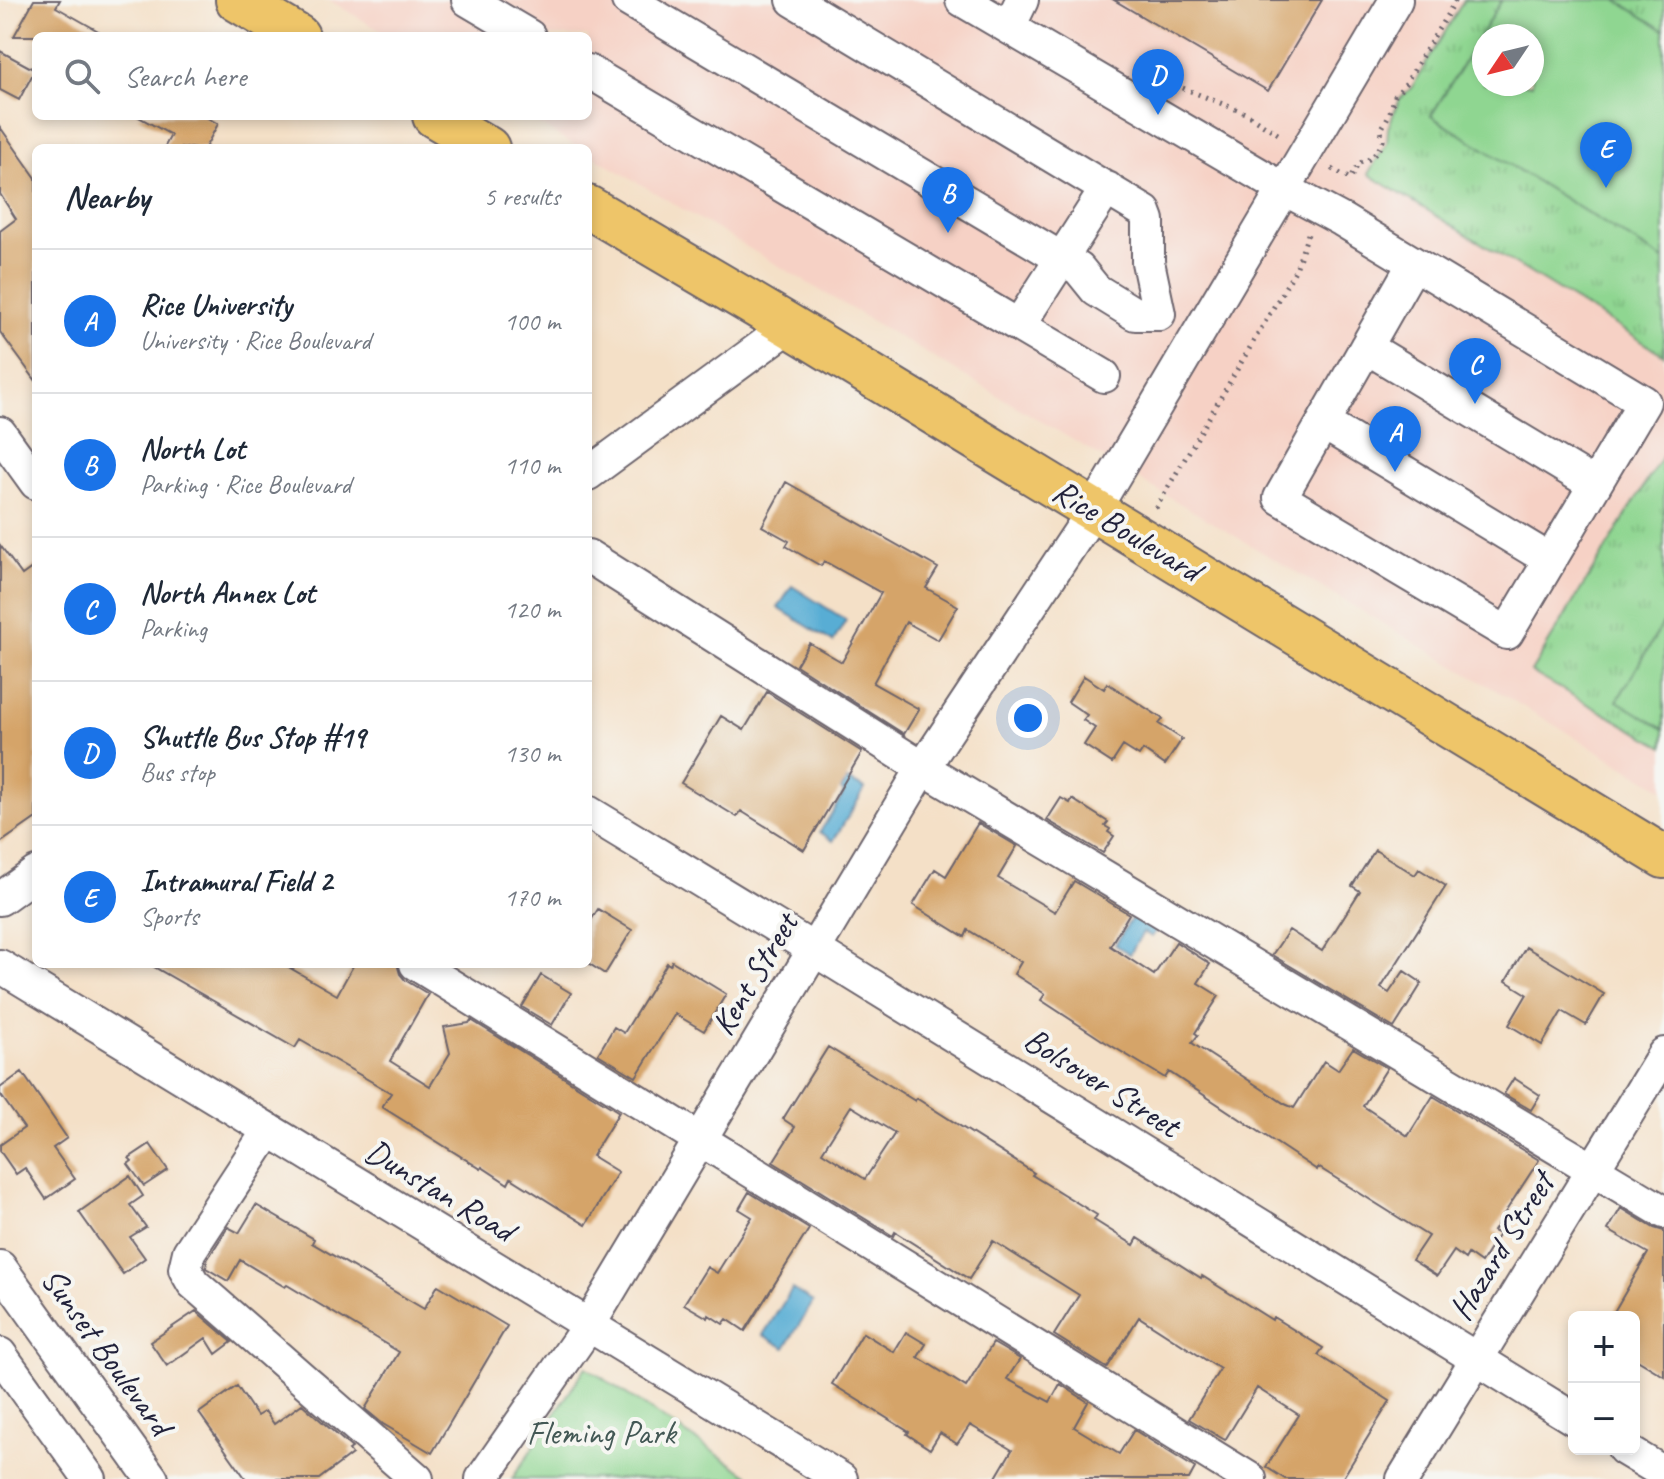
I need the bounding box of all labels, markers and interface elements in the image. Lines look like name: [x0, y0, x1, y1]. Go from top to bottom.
north arrow: [1472, 24, 1544, 96]
search box: [32, 32, 592, 120]
pin: D: [1132, 49, 1184, 115]
icon: search: [60, 54, 104, 98]
text: Search here: [124, 57, 246, 95]
pin: E: [1580, 122, 1632, 188]
pin: B: [922, 167, 974, 233]
text: Nearby: [64, 175, 150, 218]
text: 5 results: [484, 180, 560, 213]
text: Rice University: [140, 286, 292, 324]
text: A: [83, 305, 97, 338]
text: 100 m: [504, 305, 560, 338]
text: University · Rice Boulevard: [140, 324, 371, 357]
pin: C: [1449, 338, 1501, 404]
pin: A: [1369, 406, 1421, 472]
text: North Lot: [140, 430, 245, 468]
text: B: [83, 449, 97, 482]
text: 110 m: [504, 449, 560, 482]
text: Parking · Rice Boulevard: [140, 468, 351, 501]
street label: Rice Boulevard: [1045, 469, 1214, 594]
text: North Annex Lot: [140, 574, 315, 612]
text: C: [84, 593, 96, 626]
text: 120 m: [504, 593, 560, 626]
text: Parking: [140, 612, 207, 645]
your location: [1008, 698, 1048, 738]
text: Shuttle Bus Stop #19: [140, 718, 365, 756]
text: D: [82, 737, 98, 770]
text: 130 m: [504, 737, 560, 770]
text: Bus stop: [140, 756, 215, 789]
text: Intramural Field 2: [140, 862, 332, 900]
text: E: [83, 881, 97, 914]
text: 170 m: [504, 881, 560, 914]
text: Sports: [140, 900, 198, 933]
street label: Kent Street: [701, 902, 809, 1043]
street label: Bolsover Street: [1016, 1017, 1191, 1149]
street label: Dunstan Road: [358, 1129, 527, 1254]
street label: Hazard Street: [1439, 1160, 1566, 1328]
street label: Sunset Boulevard: [32, 1259, 185, 1447]
map controls: [1568, 1311, 1640, 1455]
button: +: [1568, 1311, 1640, 1383]
button: −: [1568, 1383, 1640, 1455]
park label: Fleming Park: [527, 1411, 678, 1454]

